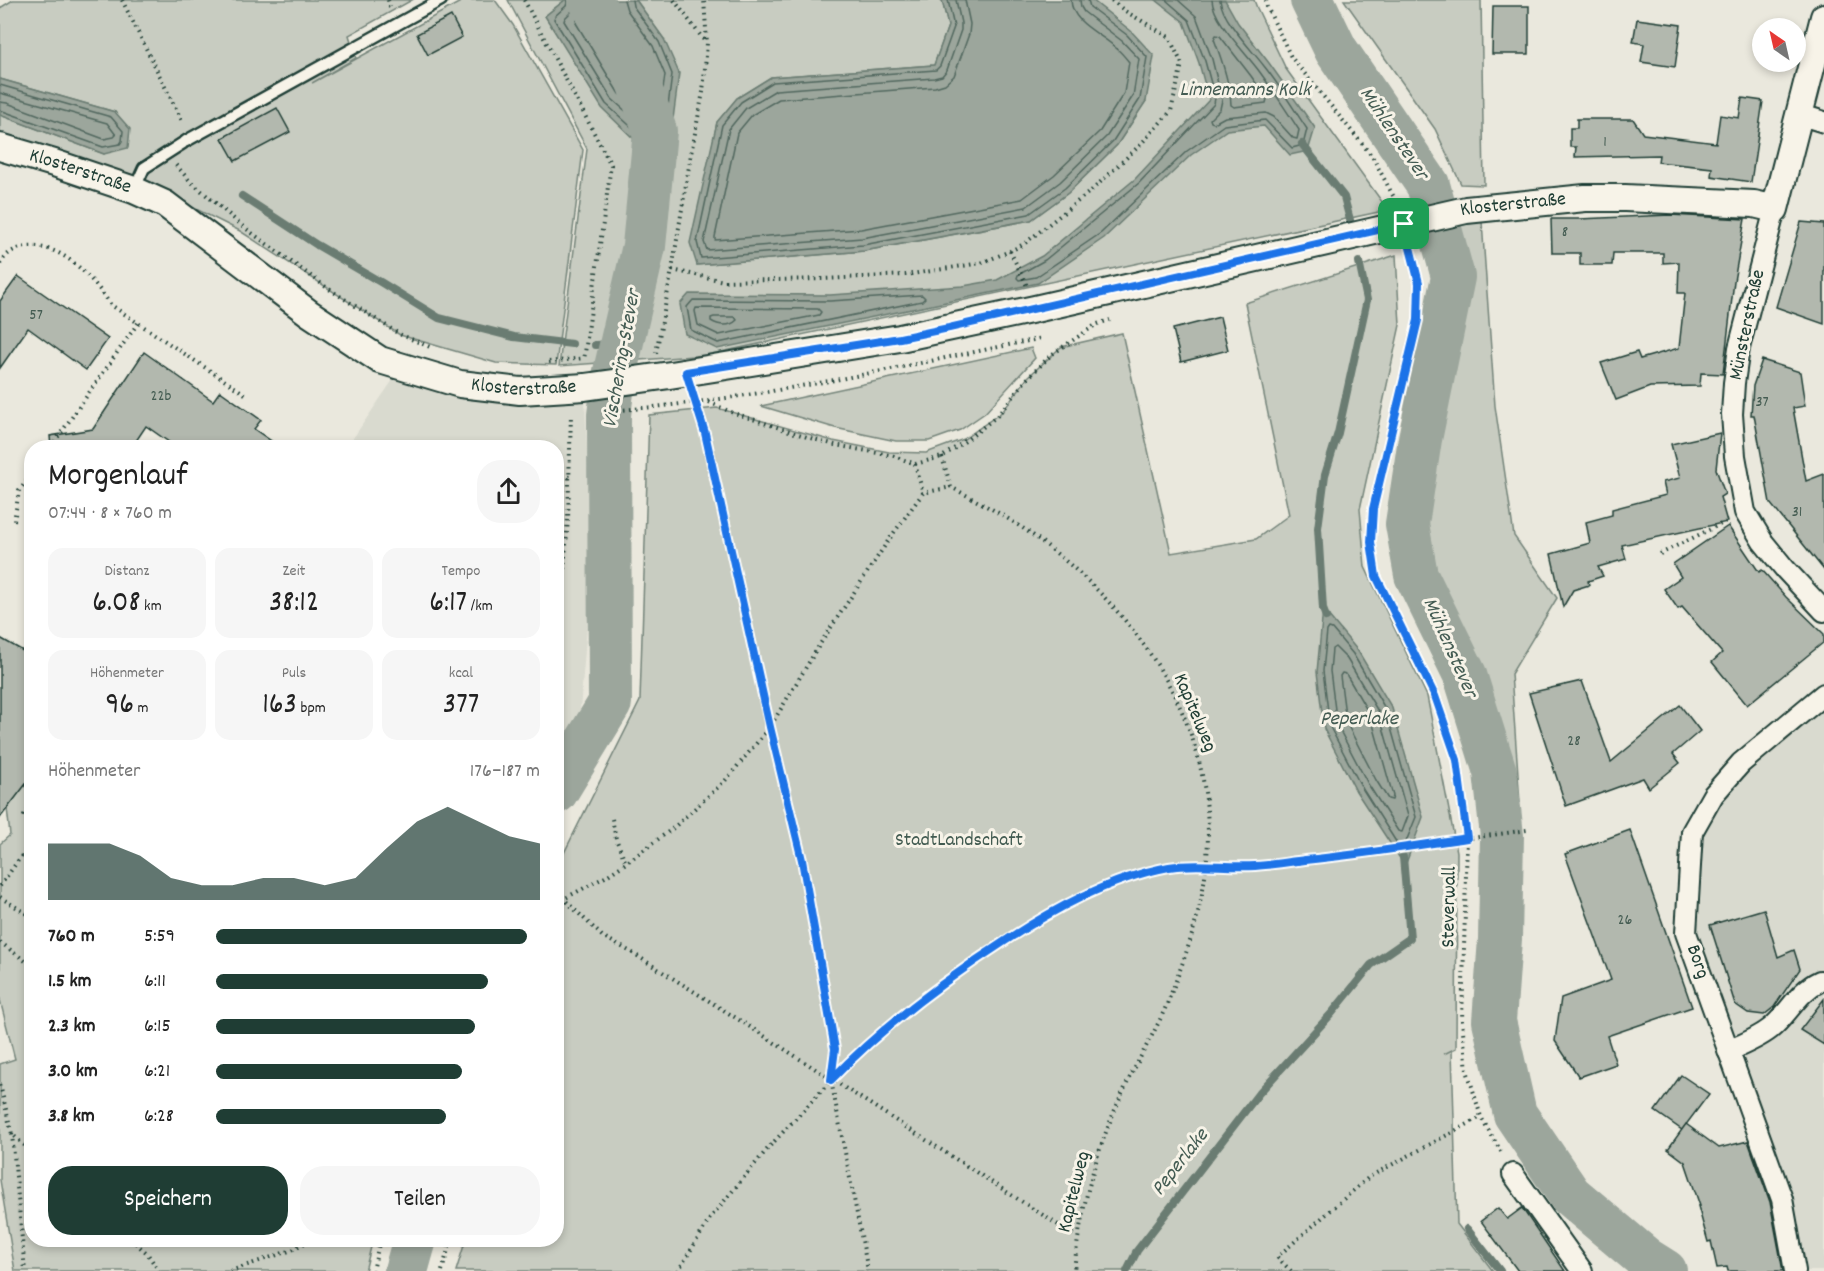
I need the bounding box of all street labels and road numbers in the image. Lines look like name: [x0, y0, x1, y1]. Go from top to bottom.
street label: Klosterstraße: [26, 142, 135, 202]
street label: Klosterstraße: [1457, 186, 1567, 225]
street label: Münsterstraße: [1723, 267, 1773, 383]
street label: Klosterstraße: [469, 371, 577, 405]
street label: Kapitelweg: [1165, 669, 1223, 757]
street label: Steverwall: [1435, 866, 1465, 948]
street label: Borg: [1678, 941, 1716, 983]
street label: Kapitelweg: [1051, 1148, 1099, 1236]

